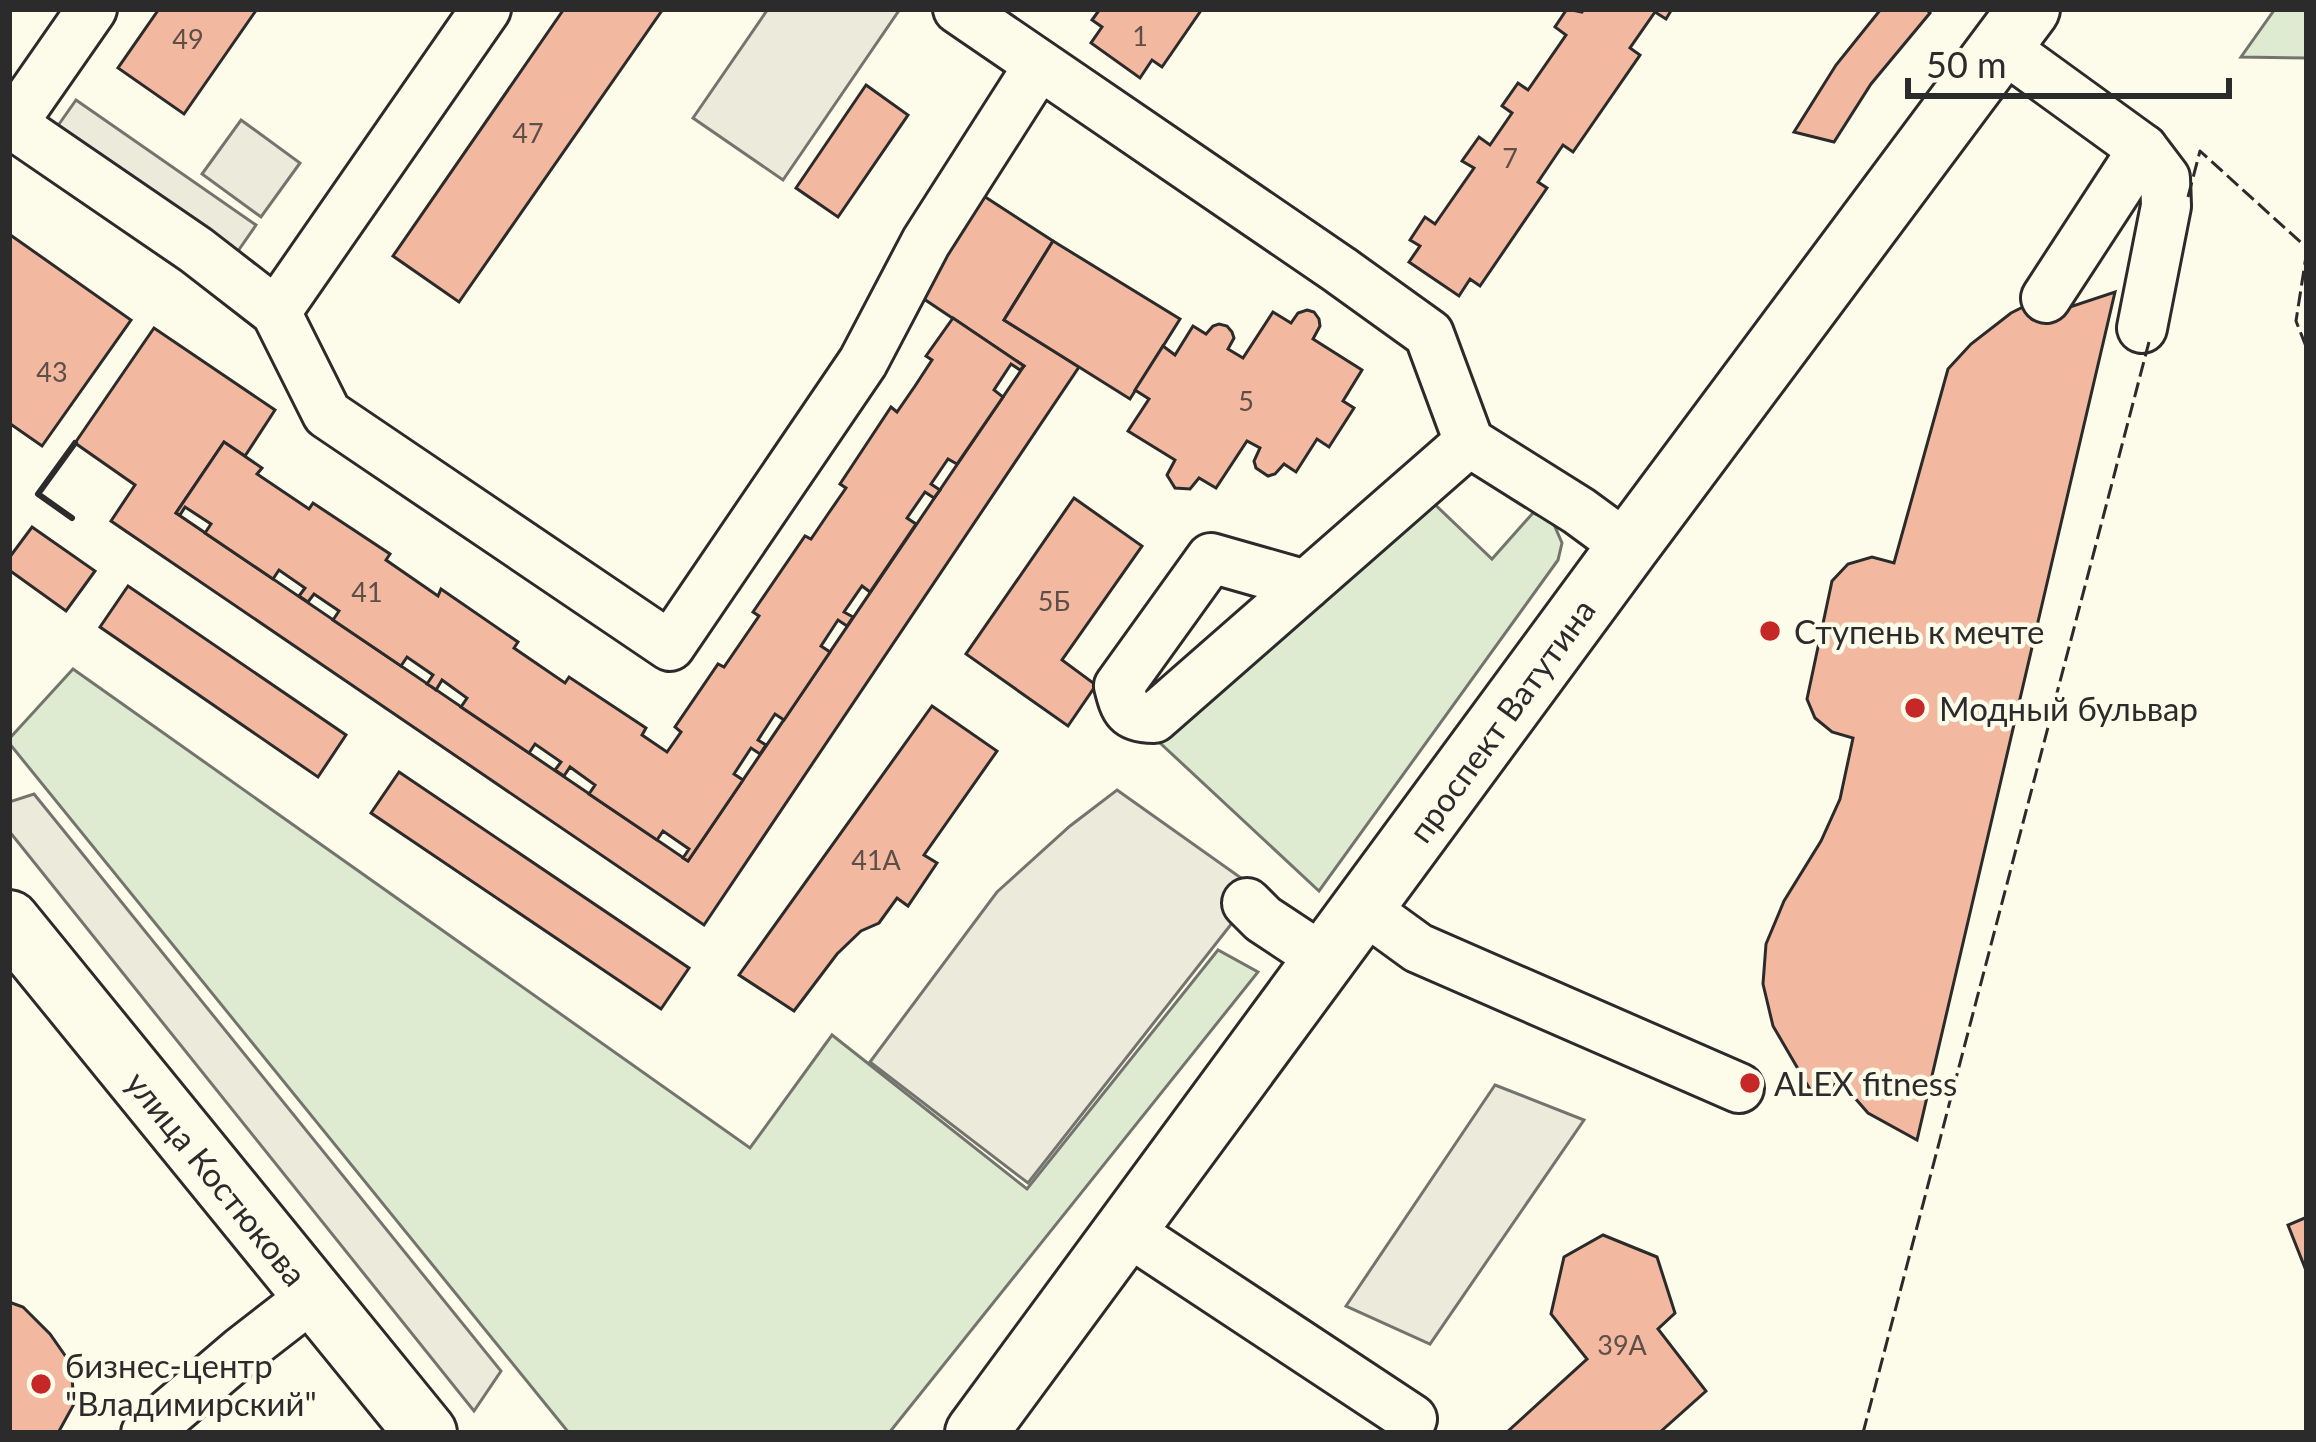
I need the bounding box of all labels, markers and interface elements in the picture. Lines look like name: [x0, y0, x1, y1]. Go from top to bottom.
house number: 1: [1132, 19, 1148, 52]
house number: 49: [172, 22, 204, 55]
scale bar: [1908, 24, 2229, 98]
text: 50 m: [1926, 42, 2007, 86]
house number: 47: [512, 116, 544, 149]
house number: 7: [1502, 141, 1518, 174]
house number: 43: [36, 355, 68, 388]
house number: 5: [1238, 384, 1254, 417]
house number: 41: [351, 575, 383, 608]
house number: 5Б: [1038, 584, 1070, 617]
street label: проспект Ватутина: [1399, 590, 1603, 850]
place label: Ступень к мечте: [1794, 611, 2045, 651]
marker: Ступень к мечте: [1757, 618, 1783, 644]
place label: Модный бульвар: [1939, 688, 2198, 728]
marker: Модный бульвар: [1902, 695, 1928, 721]
house number: 41А: [851, 843, 902, 876]
street label: улица Костюкова: [118, 1063, 316, 1293]
place label: ALEX fitness: [1774, 1063, 1957, 1103]
marker: ALEX fitness: [1737, 1070, 1763, 1096]
house number: 39А: [1597, 1328, 1648, 1361]
place label: бизнес-центр "Владимирский": [65, 1345, 317, 1423]
marker: бизнес-центр "Владимирский": [28, 1371, 54, 1397]

